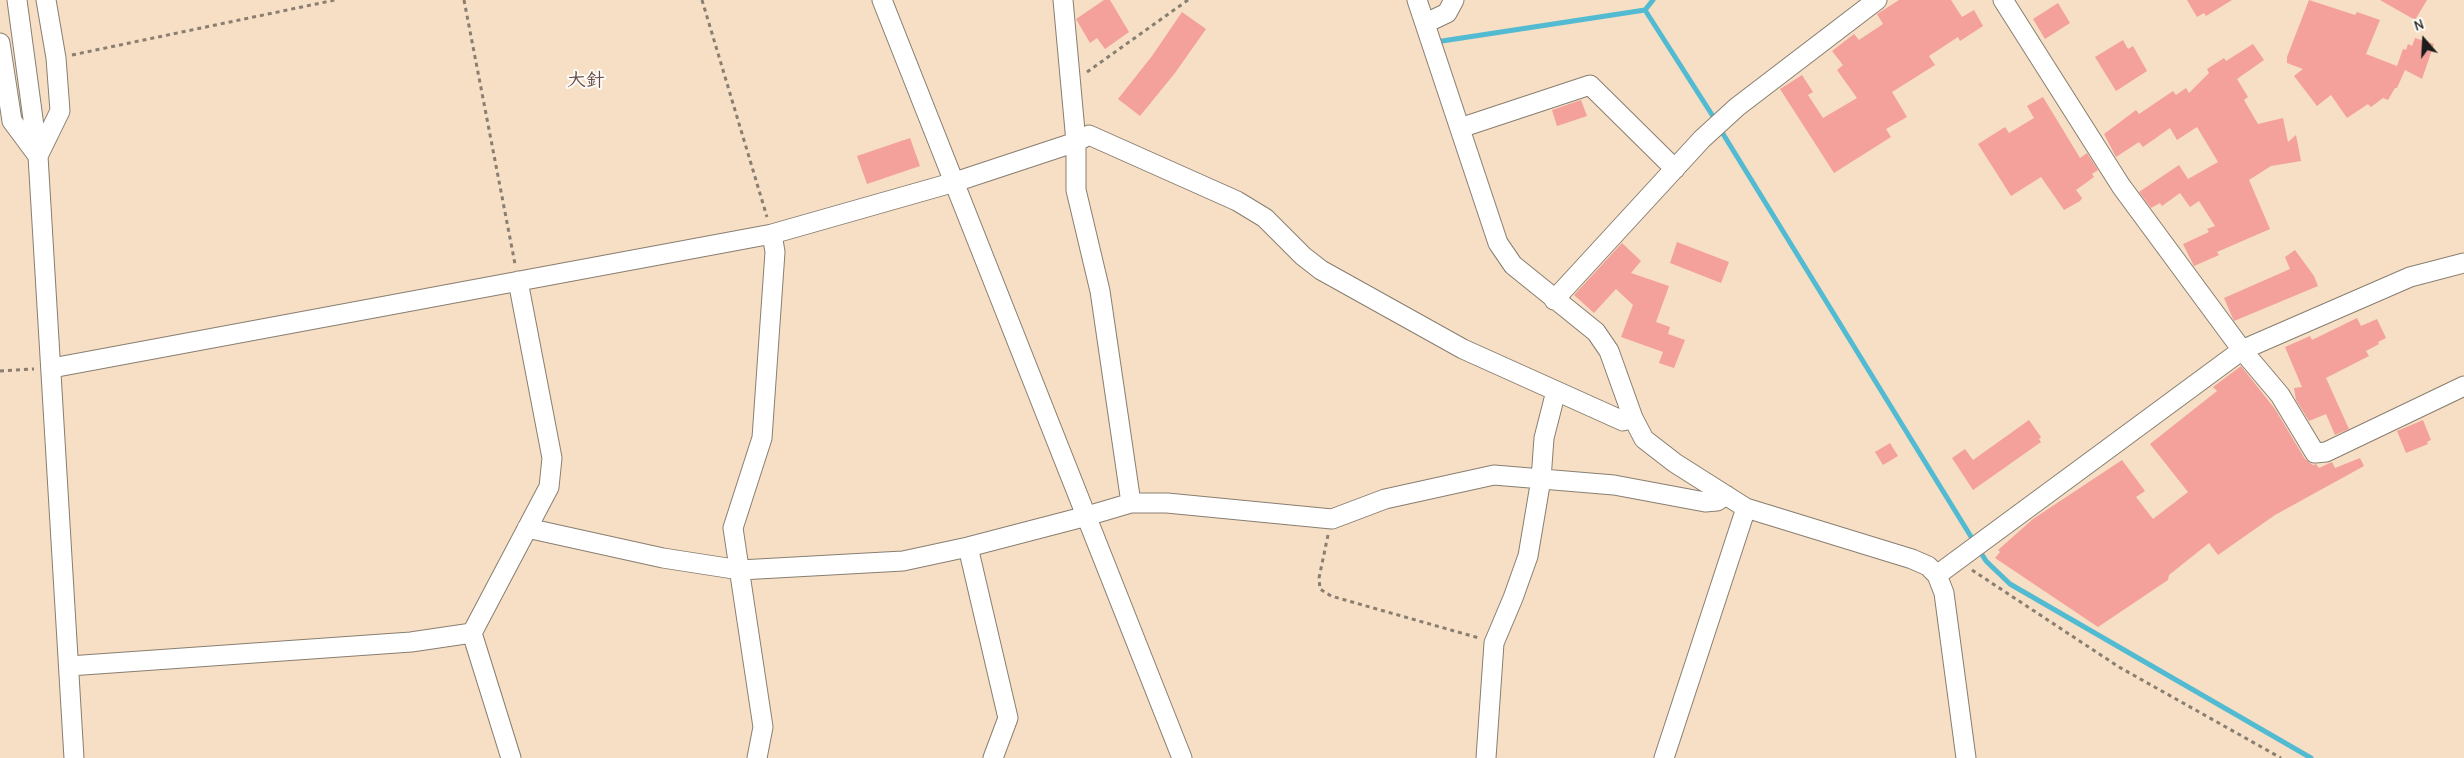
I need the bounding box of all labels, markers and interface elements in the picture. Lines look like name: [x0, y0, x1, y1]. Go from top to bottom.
north arrow: [2399, 15, 2449, 65]
text: N: [2412, 16, 2426, 35]
district label: 大針: [567, 70, 605, 92]

